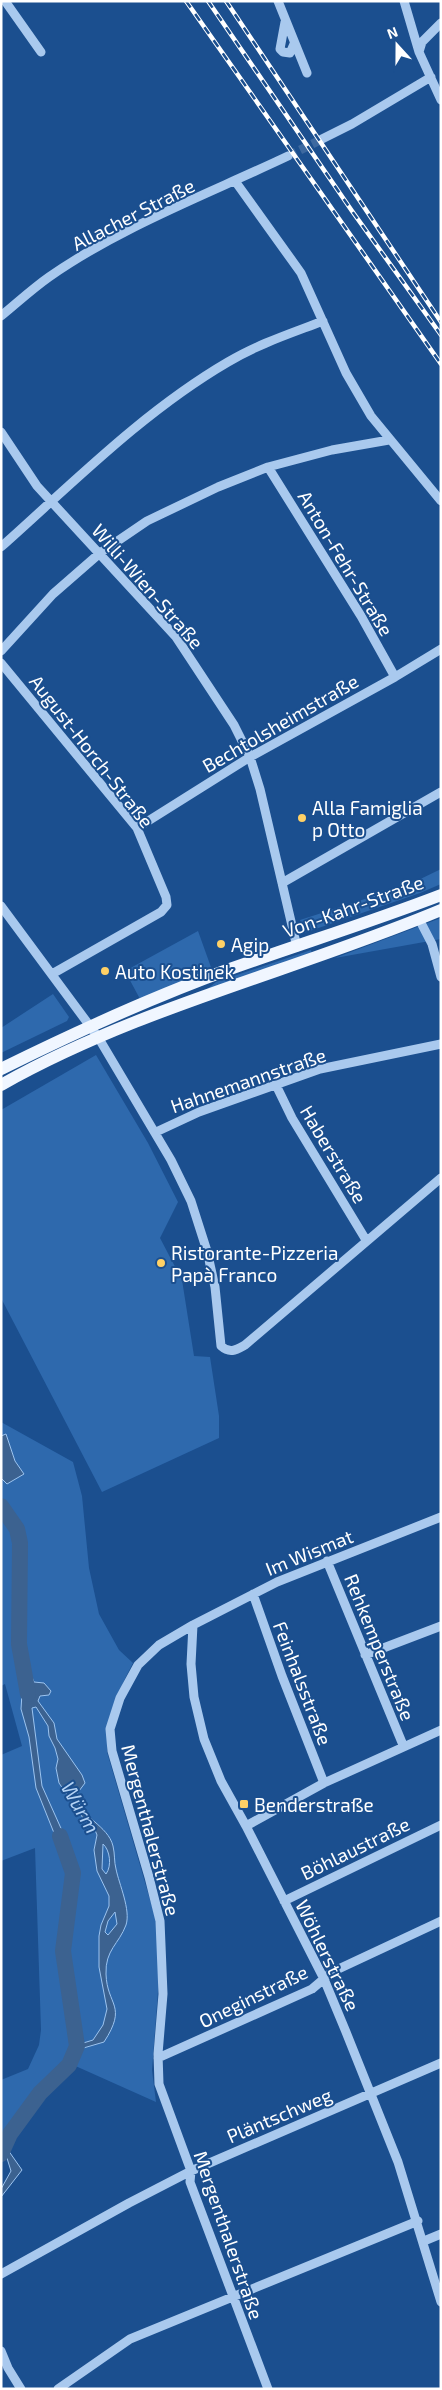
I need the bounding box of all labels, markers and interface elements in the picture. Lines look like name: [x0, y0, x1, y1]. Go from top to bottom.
north arrow: [372, 20, 422, 70]
text: N: [384, 23, 400, 42]
street label: Allacher Straße: [68, 173, 198, 255]
street label: Anton-Fehr-Straße: [294, 486, 398, 640]
street label: Willi-Wien-Straße: [87, 519, 209, 653]
street label: Bechtolsheimstraße: [198, 669, 362, 777]
street label: August-Horch-Straße: [25, 670, 159, 832]
place label: Alla Famiglia p Otto: [312, 796, 423, 841]
marker: Alla Famiglia p Otto: [296, 812, 308, 824]
street label: Von-Kahr-Straße: [280, 870, 426, 942]
place label: Agip: [231, 933, 269, 956]
marker: Agip: [215, 938, 227, 950]
place label: Auto Kostinek: [115, 960, 235, 983]
marker: Auto Kostinek: [99, 965, 111, 977]
street label: Hahnemannstraße: [167, 1043, 329, 1117]
street label: Haberstraße: [296, 1101, 372, 1207]
place label: Ristorante-Pizzeria Papà Franco: [171, 1241, 338, 1286]
marker: Ristorante-Pizzeria Papà Franco: [155, 1257, 167, 1269]
street label: Im Wismat: [262, 1524, 356, 1580]
street label: Rehkemperstraße: [340, 1570, 420, 1724]
street label: Feinhalsstraße: [269, 1618, 337, 1748]
street label: Mergenthalerstraße: [117, 1742, 185, 1918]
water label: Würm: [57, 1777, 105, 1837]
place label: Benderstraße: [254, 1793, 374, 1816]
marker: Benderstraße: [238, 1798, 250, 1810]
street label: Böhlaustraße: [297, 1812, 413, 1884]
street label: Wöhlerstraße: [291, 1896, 365, 2014]
street label: Oneginstraße: [195, 1960, 311, 2032]
street label: Pläntschweg: [223, 2082, 335, 2147]
street label: Mergenthalerstraße: [189, 2148, 269, 2322]

